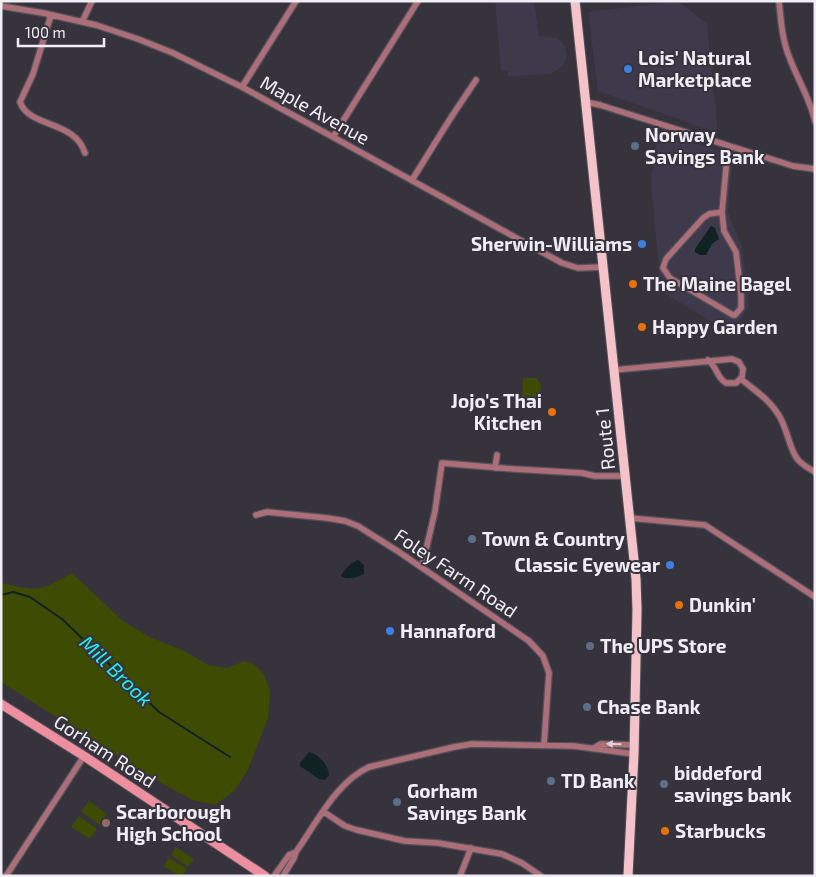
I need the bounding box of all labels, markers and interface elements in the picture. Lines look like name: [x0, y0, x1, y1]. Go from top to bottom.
scale bar: [18, 15, 104, 47]
text: 100 m: [25, 23, 66, 41]
place label: Lois' Natural Marketplace: [638, 46, 752, 91]
marker: Lois' Natural Marketplace: [622, 63, 634, 75]
street label: Maple Avenue: [257, 70, 374, 149]
place label: Norway Savings Bank: [645, 123, 765, 168]
marker: Norway Savings Bank: [629, 140, 641, 152]
place label: Sherwin-Williams: [471, 232, 632, 255]
marker: Sherwin-Williams: [636, 238, 648, 250]
place label: The Maine Bagel: [643, 272, 792, 295]
marker: The Maine Bagel: [627, 278, 639, 290]
place label: Happy Garden: [652, 315, 778, 339]
marker: Happy Garden: [636, 321, 648, 333]
place label: Jojo's Thai Kitchen: [451, 389, 542, 434]
marker: Jojo's Thai Kitchen: [546, 406, 558, 418]
street label: Route 1: [590, 407, 619, 471]
street label: Foley Farm Road: [391, 523, 522, 622]
place label: Town & Country: [482, 527, 625, 551]
marker: Town & Country: [466, 533, 478, 545]
place label: Classic Eyewear: [515, 553, 660, 577]
marker: Classic Eyewear: [664, 559, 676, 571]
place label: Dunkin': [689, 593, 756, 616]
marker: Dunkin': [673, 599, 685, 611]
place label: Hannaford: [400, 619, 496, 642]
marker: Hannaford: [384, 625, 396, 637]
water label: Mill Brook: [76, 630, 158, 711]
place label: The UPS Store: [600, 634, 727, 657]
marker: The UPS Store: [584, 640, 596, 652]
place label: Chase Bank: [597, 695, 701, 718]
marker: Chase Bank: [581, 701, 593, 713]
street label: Gorham Road: [50, 709, 160, 792]
one-way arrow: [605, 740, 621, 748]
place label: biddeford savings bank: [674, 761, 792, 806]
place label: TD Bank: [561, 769, 635, 792]
marker: TD Bank: [545, 775, 557, 787]
marker: biddeford savings bank: [658, 778, 670, 790]
place label: Gorham Savings Bank: [407, 779, 527, 824]
marker: Gorham Savings Bank: [391, 796, 403, 808]
place label: Scarborough High School: [116, 800, 231, 845]
marker: Scarborough High School: [100, 817, 112, 829]
place label: Starbucks: [675, 819, 766, 842]
marker: Starbucks: [659, 825, 671, 837]

